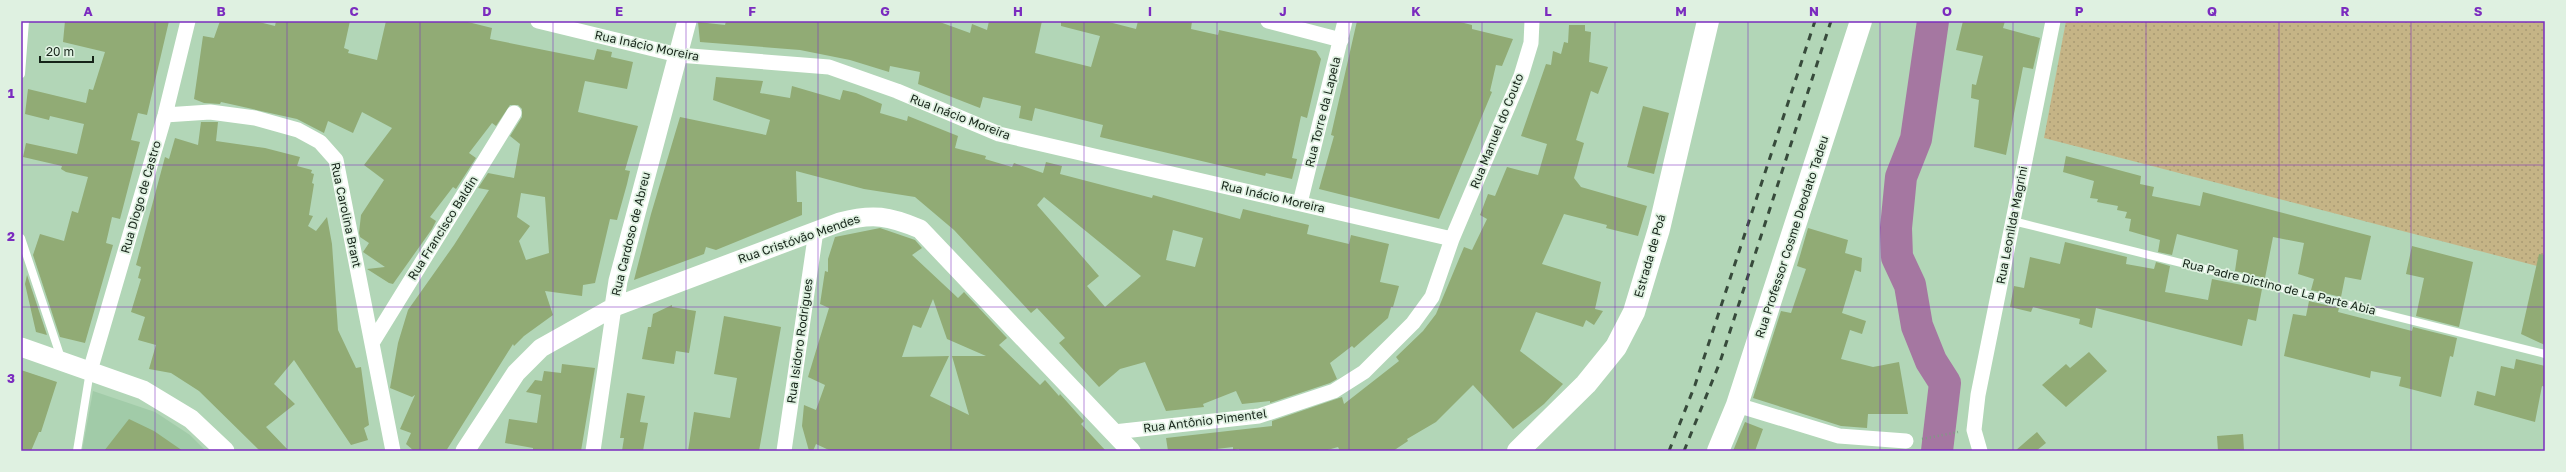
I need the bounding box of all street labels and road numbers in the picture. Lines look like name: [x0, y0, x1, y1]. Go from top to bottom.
street label: Rua Inácio Moreira: [593, 27, 701, 64]
street label: Rua Torre da Lapela: [1301, 55, 1344, 169]
street label: Rua Manuel do Couto: [1467, 71, 1526, 191]
street label: Rua Inácio Moreira: [908, 90, 1013, 143]
street label: Rua Professor Cosme Deodato Tadeu: [1752, 134, 1831, 340]
street label: Rua Diogo de Castro: [117, 139, 164, 255]
street label: Rua Carolina Brant: [328, 161, 365, 269]
street label: Rua Leonilda Magrini: [1993, 164, 2030, 285]
street label: Rua Cardoso de Abreu: [608, 170, 653, 297]
street label: Rua Francisco Baldin: [404, 173, 481, 283]
street label: Rua Inácio Moreira: [1220, 177, 1327, 216]
street label: Rua Cristóvão Mendes: [736, 211, 862, 266]
street label: Estrada de Poá: [1630, 212, 1669, 299]
street label: Rua Padre Dictino de La Parte Abia: [2181, 255, 2377, 318]
street label: Rua Isidoro Rodrigues: [783, 277, 816, 404]
street label: Rua Antônio Pimentel: [1142, 405, 1268, 436]

